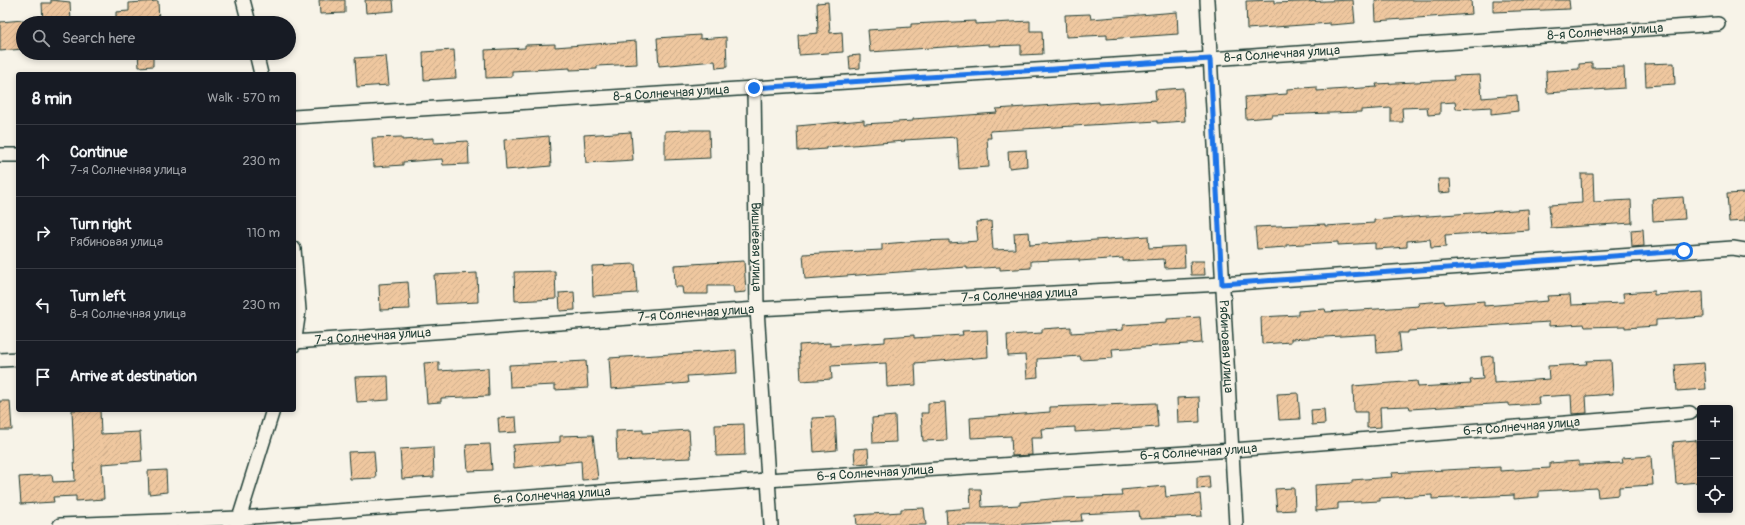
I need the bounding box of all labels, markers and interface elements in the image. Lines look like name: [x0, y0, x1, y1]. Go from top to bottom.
search box: [16, 16, 296, 60]
street label: 8-я Солнечная улица: [1547, 20, 1664, 44]
icon: search: [30, 27, 52, 49]
text: Search here: [62, 29, 135, 48]
street label: 8-я Солнечная улица: [1223, 42, 1341, 66]
route end: [745, 79, 763, 97]
street label: 8-я Солнечная улица: [613, 81, 730, 105]
text: 8 min: [32, 88, 72, 109]
text: Walk · 570 m: [207, 90, 280, 106]
text: Continue: [70, 143, 128, 162]
icon: ahead: [32, 150, 54, 172]
text: 230 m: [243, 153, 280, 169]
text: 7-я Солнечная улица: [70, 162, 186, 178]
street label: Вишнёвая улица: [748, 202, 765, 292]
text: Turn right: [70, 215, 131, 234]
icon: right: [32, 222, 54, 244]
text: 110 m: [247, 225, 280, 241]
text: Рябиновая улица: [70, 234, 163, 250]
route start: [1675, 242, 1693, 260]
street label: 7-я Солнечная улица: [961, 284, 1078, 306]
text: Turn left: [70, 287, 126, 306]
icon: left: [32, 294, 54, 316]
text: 230 m: [243, 297, 280, 313]
street label: Рябиновая улица: [1216, 300, 1237, 393]
street label: 7-я Солнечная улица: [637, 301, 755, 325]
text: 8-я Солнечная улица: [70, 306, 186, 322]
street label: 7-я Солнечная улица: [314, 324, 432, 349]
icon: arrive: [32, 366, 54, 388]
text: Arrive at destination: [70, 367, 197, 386]
map controls: [1697, 405, 1733, 513]
button: +: [1697, 405, 1733, 441]
street label: 6-я Солнечная улица: [1462, 414, 1581, 439]
street label: 6-я Солнечная улица: [1140, 440, 1258, 464]
button: −: [1697, 441, 1733, 477]
street label: 6-я Солнечная улица: [816, 461, 934, 485]
button: locate: [1697, 477, 1733, 513]
street label: 6-я Солнечная улица: [493, 483, 611, 508]

